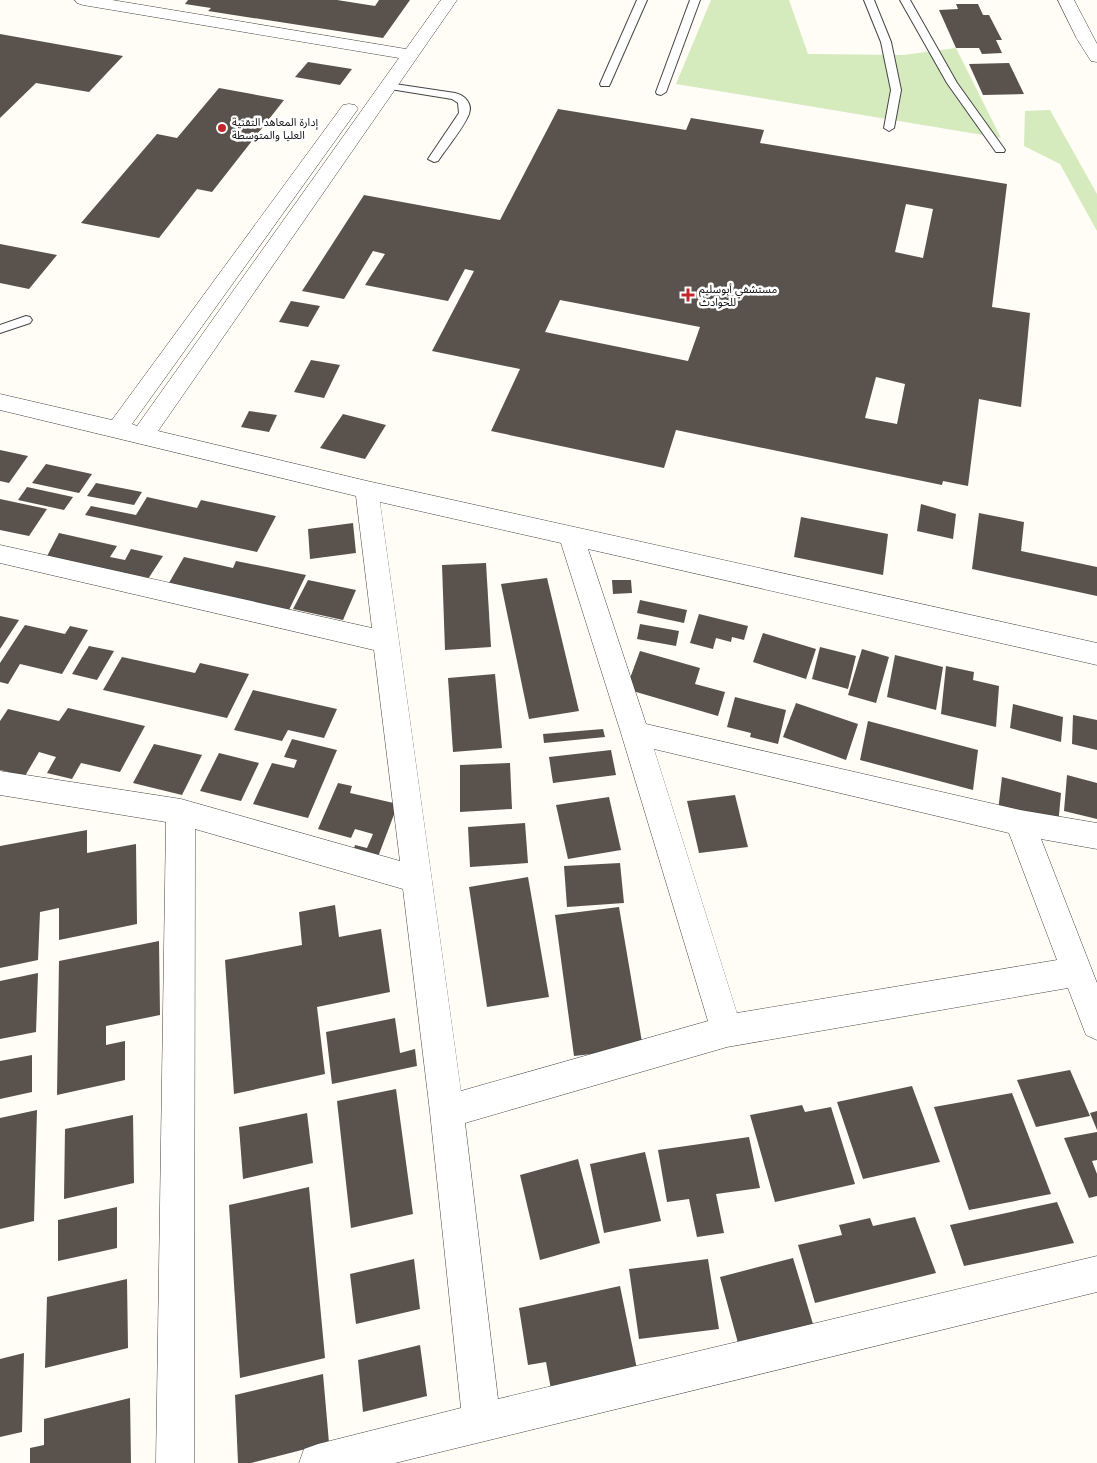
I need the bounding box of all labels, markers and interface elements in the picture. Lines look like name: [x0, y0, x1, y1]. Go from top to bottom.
place label: إدارة المعاهد التقنية العليا والمتوسطة: [232, 115, 319, 142]
marker: إدارة المعاهد التقنية العليا والمتوسطة: [216, 122, 228, 134]
place label: مستشفي أبوسليم للحوادث: [699, 282, 777, 309]
marker: مستشفي أبوسليم للحوادث: [681, 288, 695, 302]

